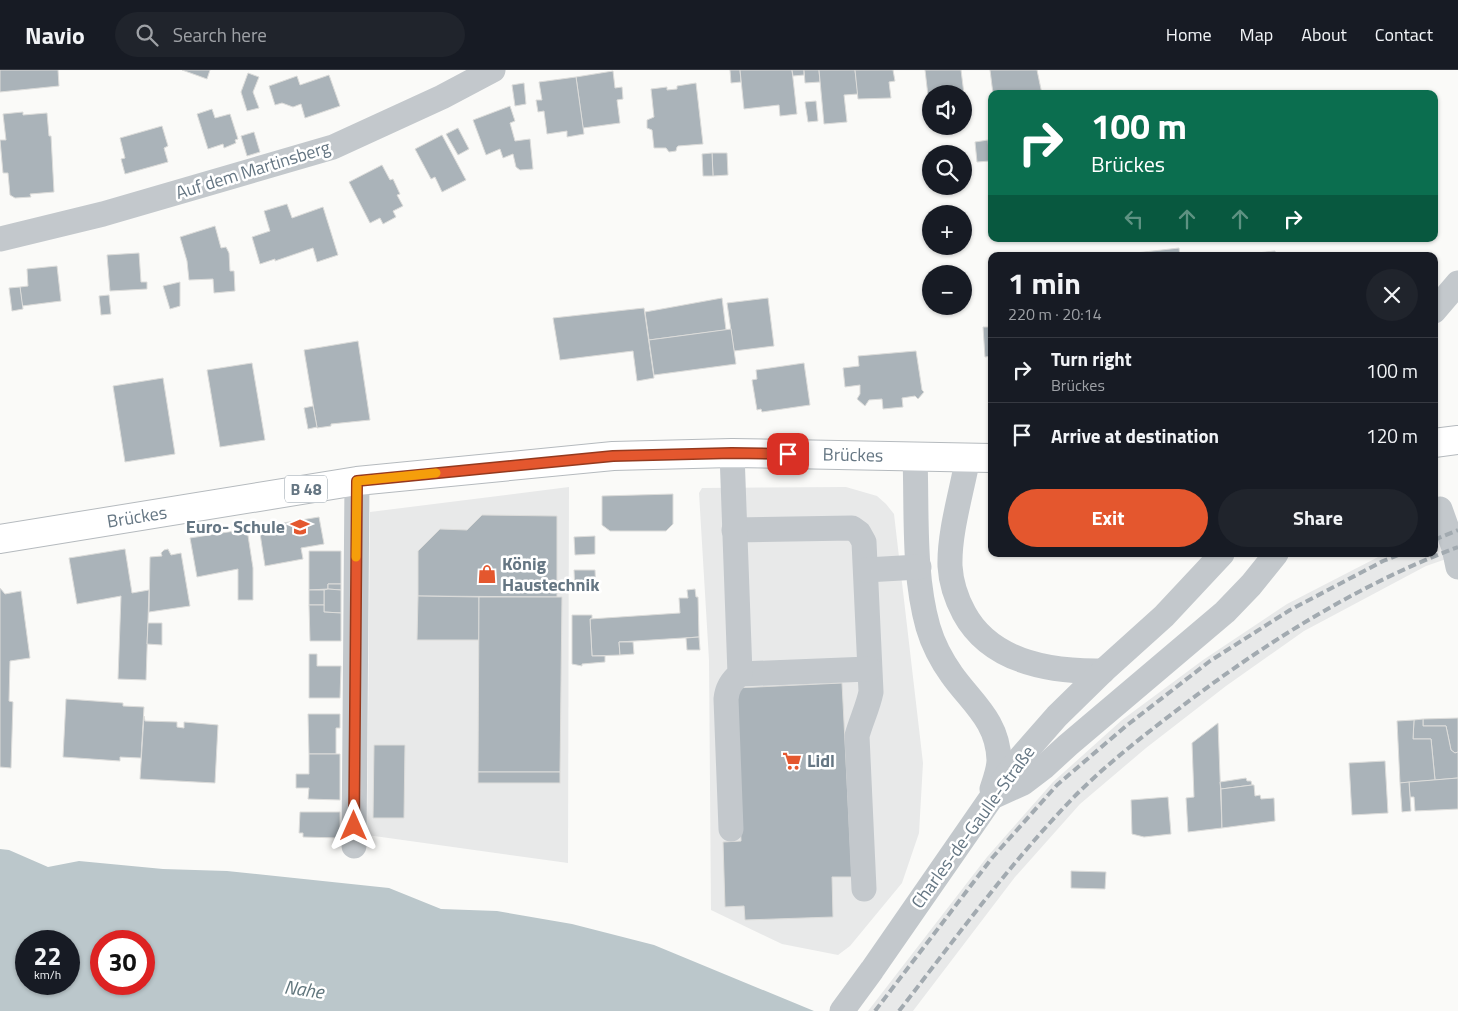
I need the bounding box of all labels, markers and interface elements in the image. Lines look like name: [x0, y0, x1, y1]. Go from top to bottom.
search box: [115, 12, 465, 57]
text: Navio: [25, 17, 85, 53]
text: Search here: [173, 20, 267, 49]
icon: search: [133, 21, 161, 49]
text: Home: [1166, 21, 1212, 48]
text: Map: [1240, 21, 1273, 48]
text: About: [1301, 21, 1347, 48]
text: Contact: [1375, 21, 1433, 48]
map controls: [922, 85, 972, 315]
button: sound: [922, 85, 972, 135]
text: 100 m: [1091, 99, 1187, 153]
icon: right: [1008, 110, 1073, 175]
street label: Auf dem Martinsberg: [172, 133, 333, 206]
button: search: [922, 145, 972, 195]
text: Brückes: [1091, 147, 1165, 181]
button: +: [922, 205, 972, 255]
icon: left: [1120, 205, 1148, 233]
icon: ahead: [1173, 205, 1201, 233]
icon: ahead: [1226, 205, 1254, 233]
icon: right: [1279, 205, 1307, 233]
text: 1 min: [1008, 260, 1081, 306]
button: −: [922, 265, 972, 315]
button: close: [1366, 269, 1418, 321]
text: 220 m · 20:14: [1008, 302, 1102, 326]
text: Turn right: [1051, 344, 1132, 373]
icon: right: [1008, 356, 1036, 384]
text: 100 m: [1366, 356, 1418, 385]
text: Brückes: [1051, 373, 1105, 397]
icon: arrive: [1008, 421, 1036, 449]
text: Arrive at destination: [1051, 421, 1219, 450]
text: 120 m: [1366, 421, 1418, 450]
pin: [767, 433, 809, 475]
icon: arrive: [774, 440, 802, 468]
street label: Brückes: [822, 440, 884, 469]
road number: B 48: [285, 476, 327, 502]
button: Exit: [1008, 489, 1208, 547]
button: Share: [1218, 489, 1418, 547]
street label: Brückes: [105, 498, 169, 535]
place label: Euro- Schule: [186, 513, 285, 540]
school or university icon: Euro- Schule: [289, 516, 311, 538]
place label: König Haustechnik: [502, 550, 600, 598]
shop icon: König Haustechnik: [476, 563, 498, 585]
street label: Charles-de-Gaulle-Straße: [904, 740, 1041, 914]
place label: Lidl: [807, 747, 835, 774]
supermarket icon: Lidl: [781, 750, 803, 772]
position arrow: [327, 799, 379, 851]
speed limit sign: 30: [90, 930, 155, 995]
text: 22: [33, 937, 62, 975]
text: km/h: [34, 965, 61, 984]
water label: Nahe: [282, 971, 327, 1006]

